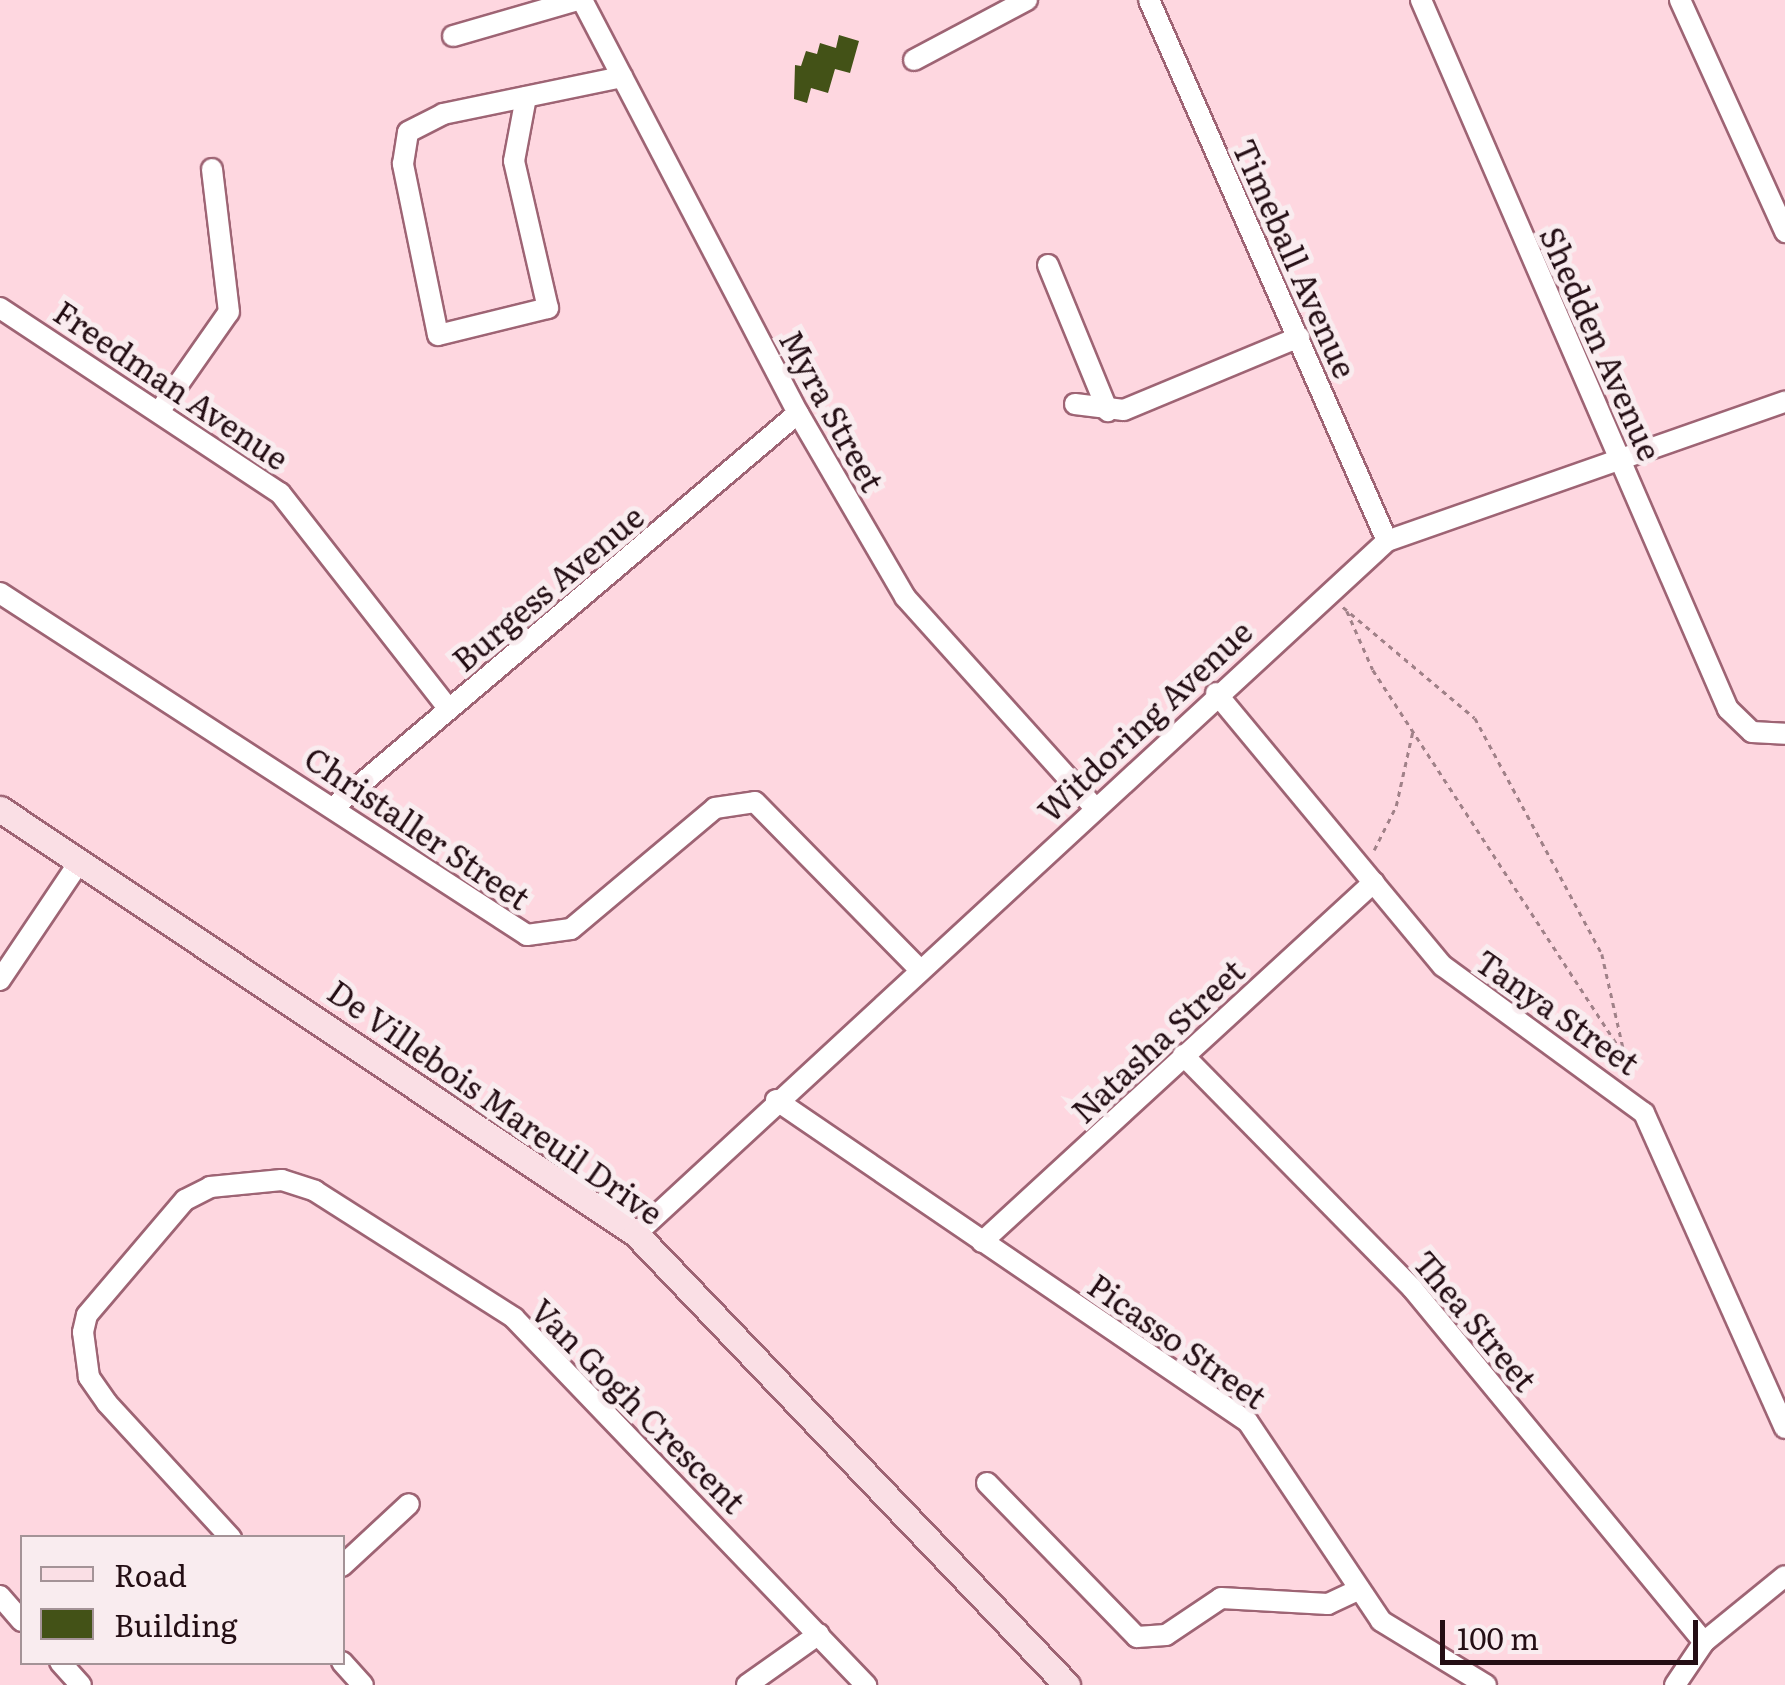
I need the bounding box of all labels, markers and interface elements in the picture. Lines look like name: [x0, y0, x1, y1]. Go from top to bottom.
street label: Timeball Avenue: [1226, 133, 1366, 383]
street label: Shedden Avenue: [1533, 220, 1671, 466]
street label: Freedman Avenue: [48, 291, 296, 477]
street label: Myra Street: [773, 323, 893, 497]
street label: Burgess Avenue: [444, 496, 650, 678]
street label: Witdoring Avenue: [1029, 611, 1259, 829]
street label: Christaller Street: [298, 737, 538, 917]
street label: Tanya Street: [1469, 941, 1647, 1081]
street label: Natasha Street: [1063, 950, 1251, 1130]
street label: De Villebois Mareuil Drive: [321, 971, 671, 1231]
street label: Thea Street: [1406, 1242, 1546, 1398]
street label: Picasso Street: [1082, 1264, 1274, 1416]
street label: Van Gogh Crescent: [524, 1290, 754, 1520]
legend: [20, 1535, 345, 1665]
text: Road: [114, 1552, 187, 1596]
scale bar: [1445, 1600, 1702, 1662]
text: Building: [114, 1602, 238, 1646]
text: 100 m: [1457, 1615, 1539, 1659]

